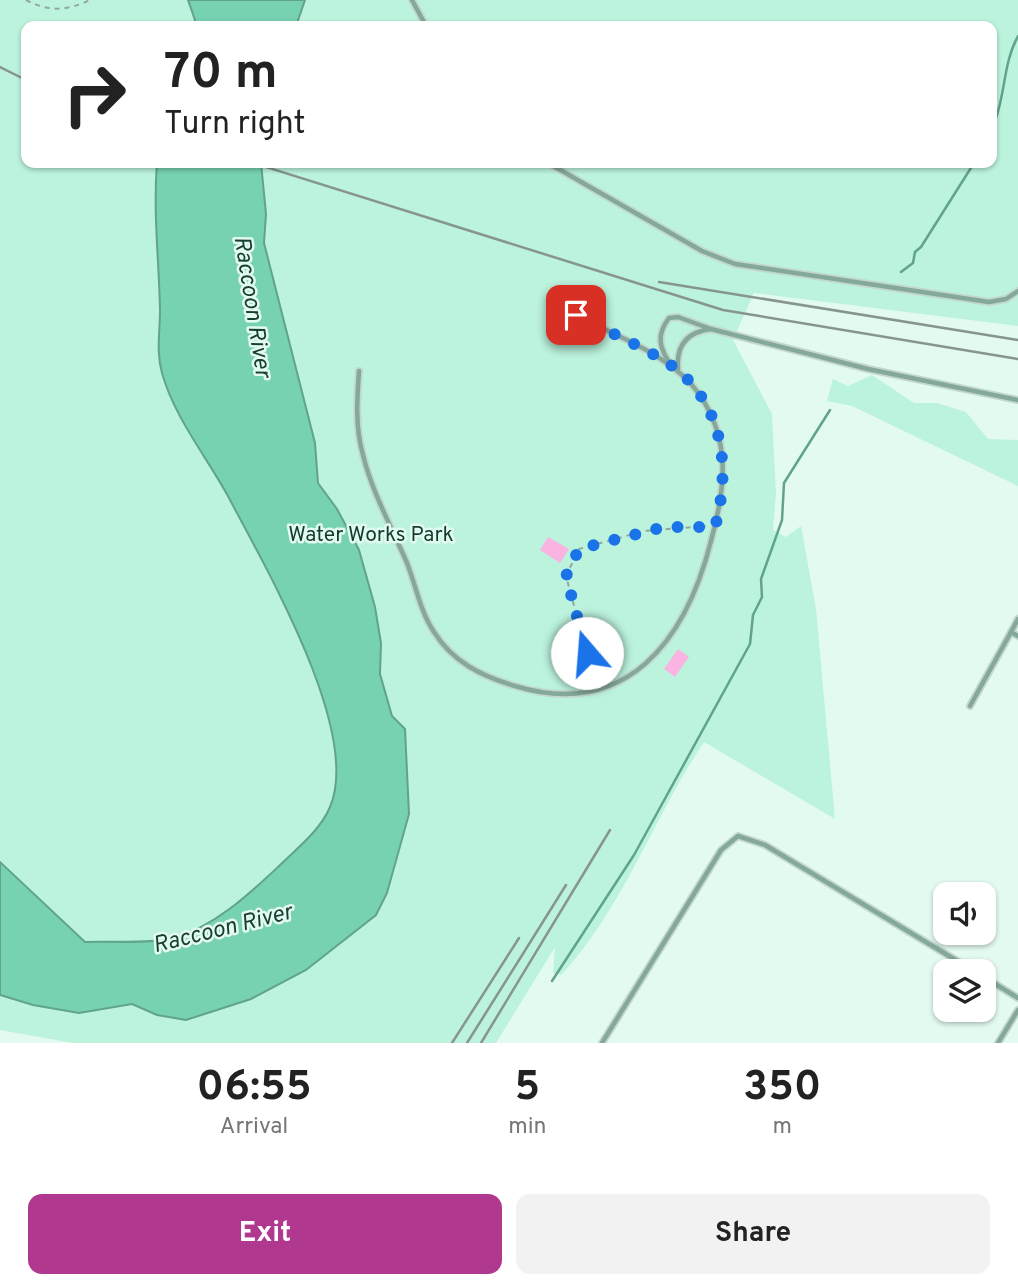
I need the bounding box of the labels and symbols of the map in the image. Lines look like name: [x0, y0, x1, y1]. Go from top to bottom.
water label: Raccoon River: [226, 234, 277, 382]
pin: [546, 285, 606, 345]
park label: Water Works Park: [288, 522, 454, 549]
position arrow: [550, 616, 624, 690]
water label: Raccoon River: [150, 898, 298, 961]

